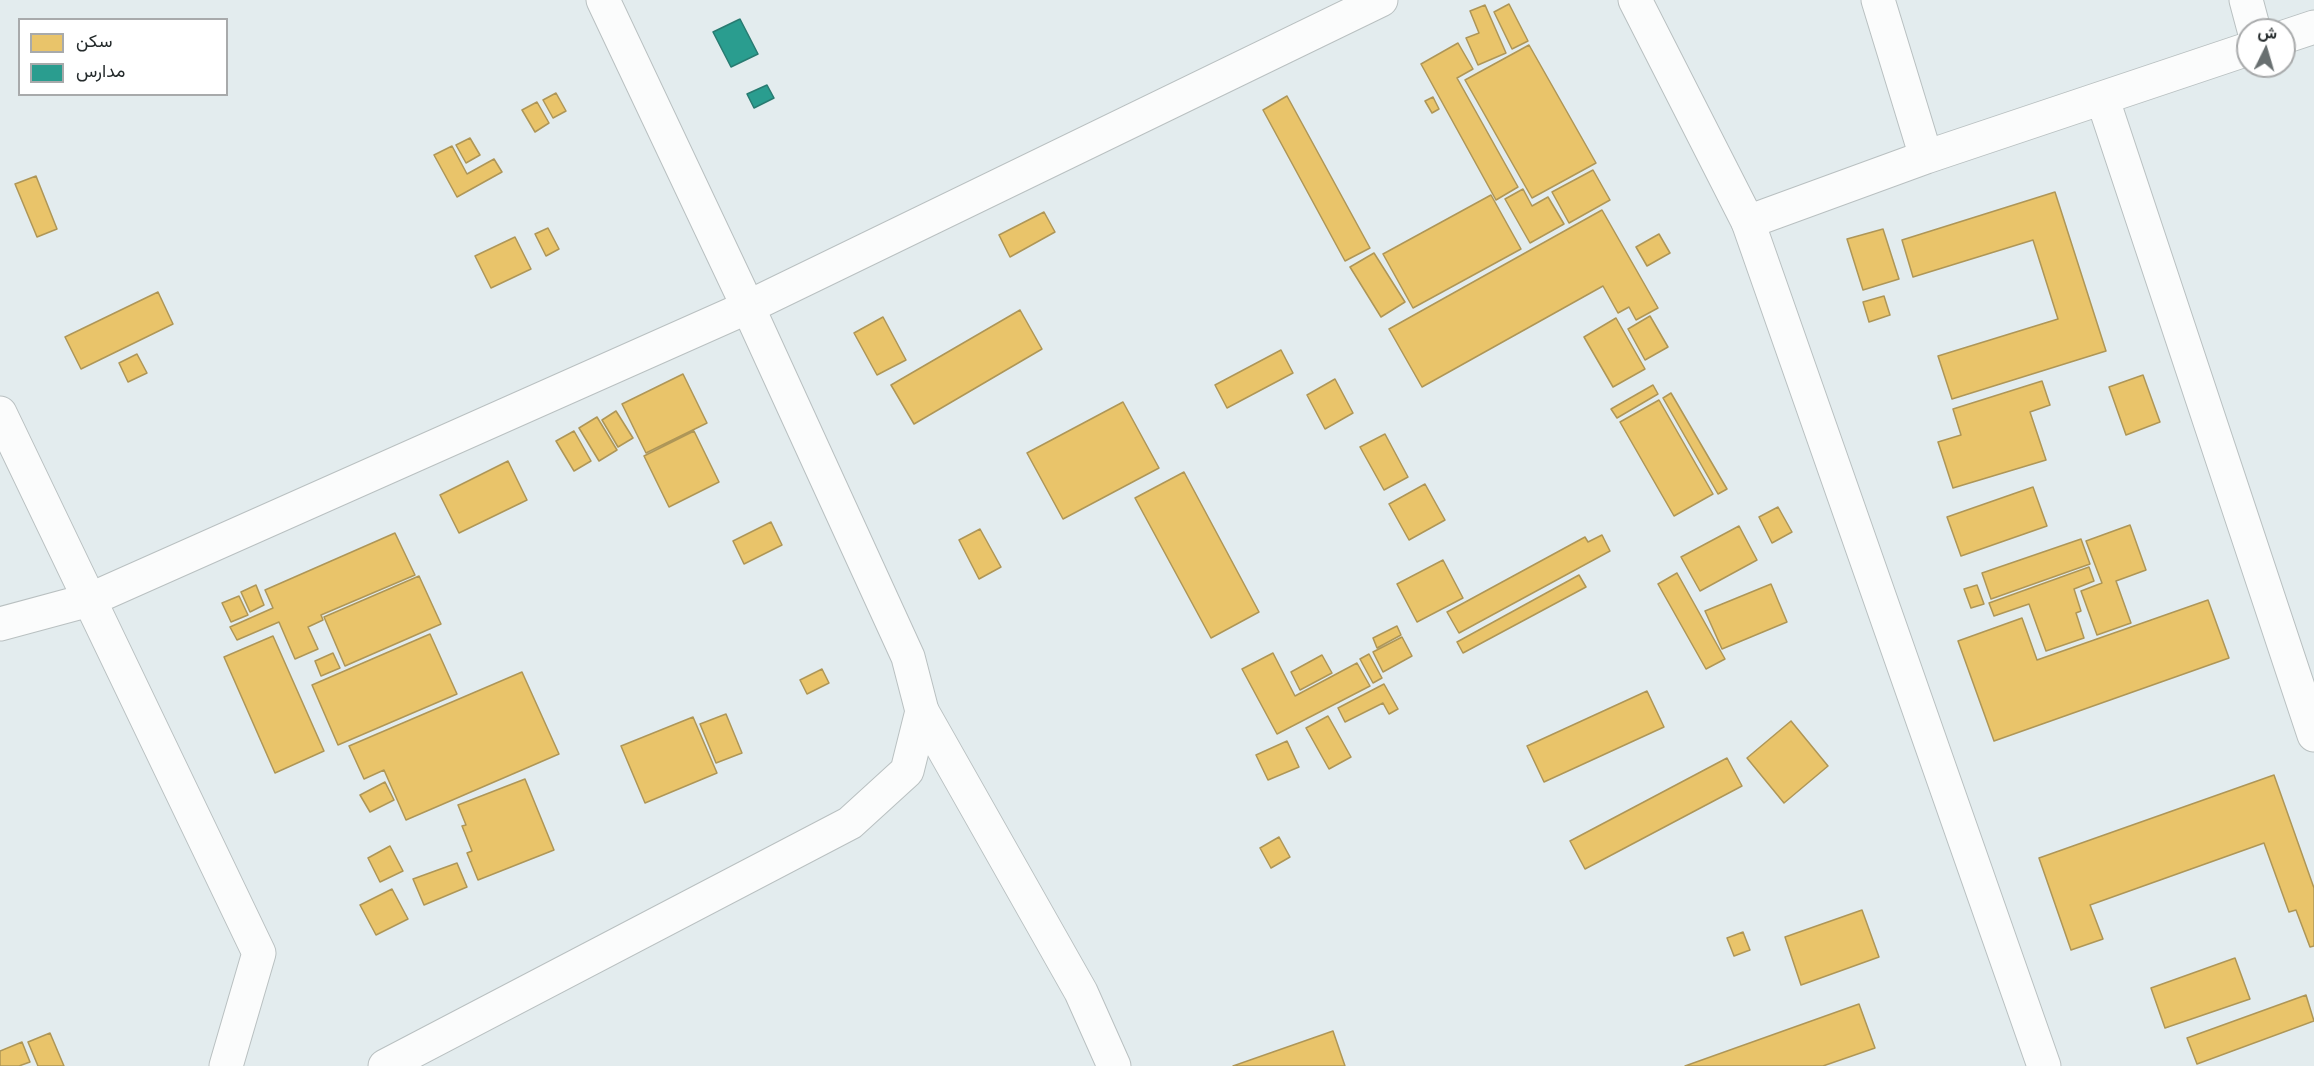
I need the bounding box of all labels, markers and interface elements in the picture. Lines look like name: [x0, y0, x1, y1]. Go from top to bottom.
legend: [18, 18, 228, 96]
north arrow: [2236, 18, 2296, 78]
text: ش: [2257, 21, 2278, 43]
text: سكن: [76, 29, 112, 52]
text: مدارس: [76, 59, 125, 82]

